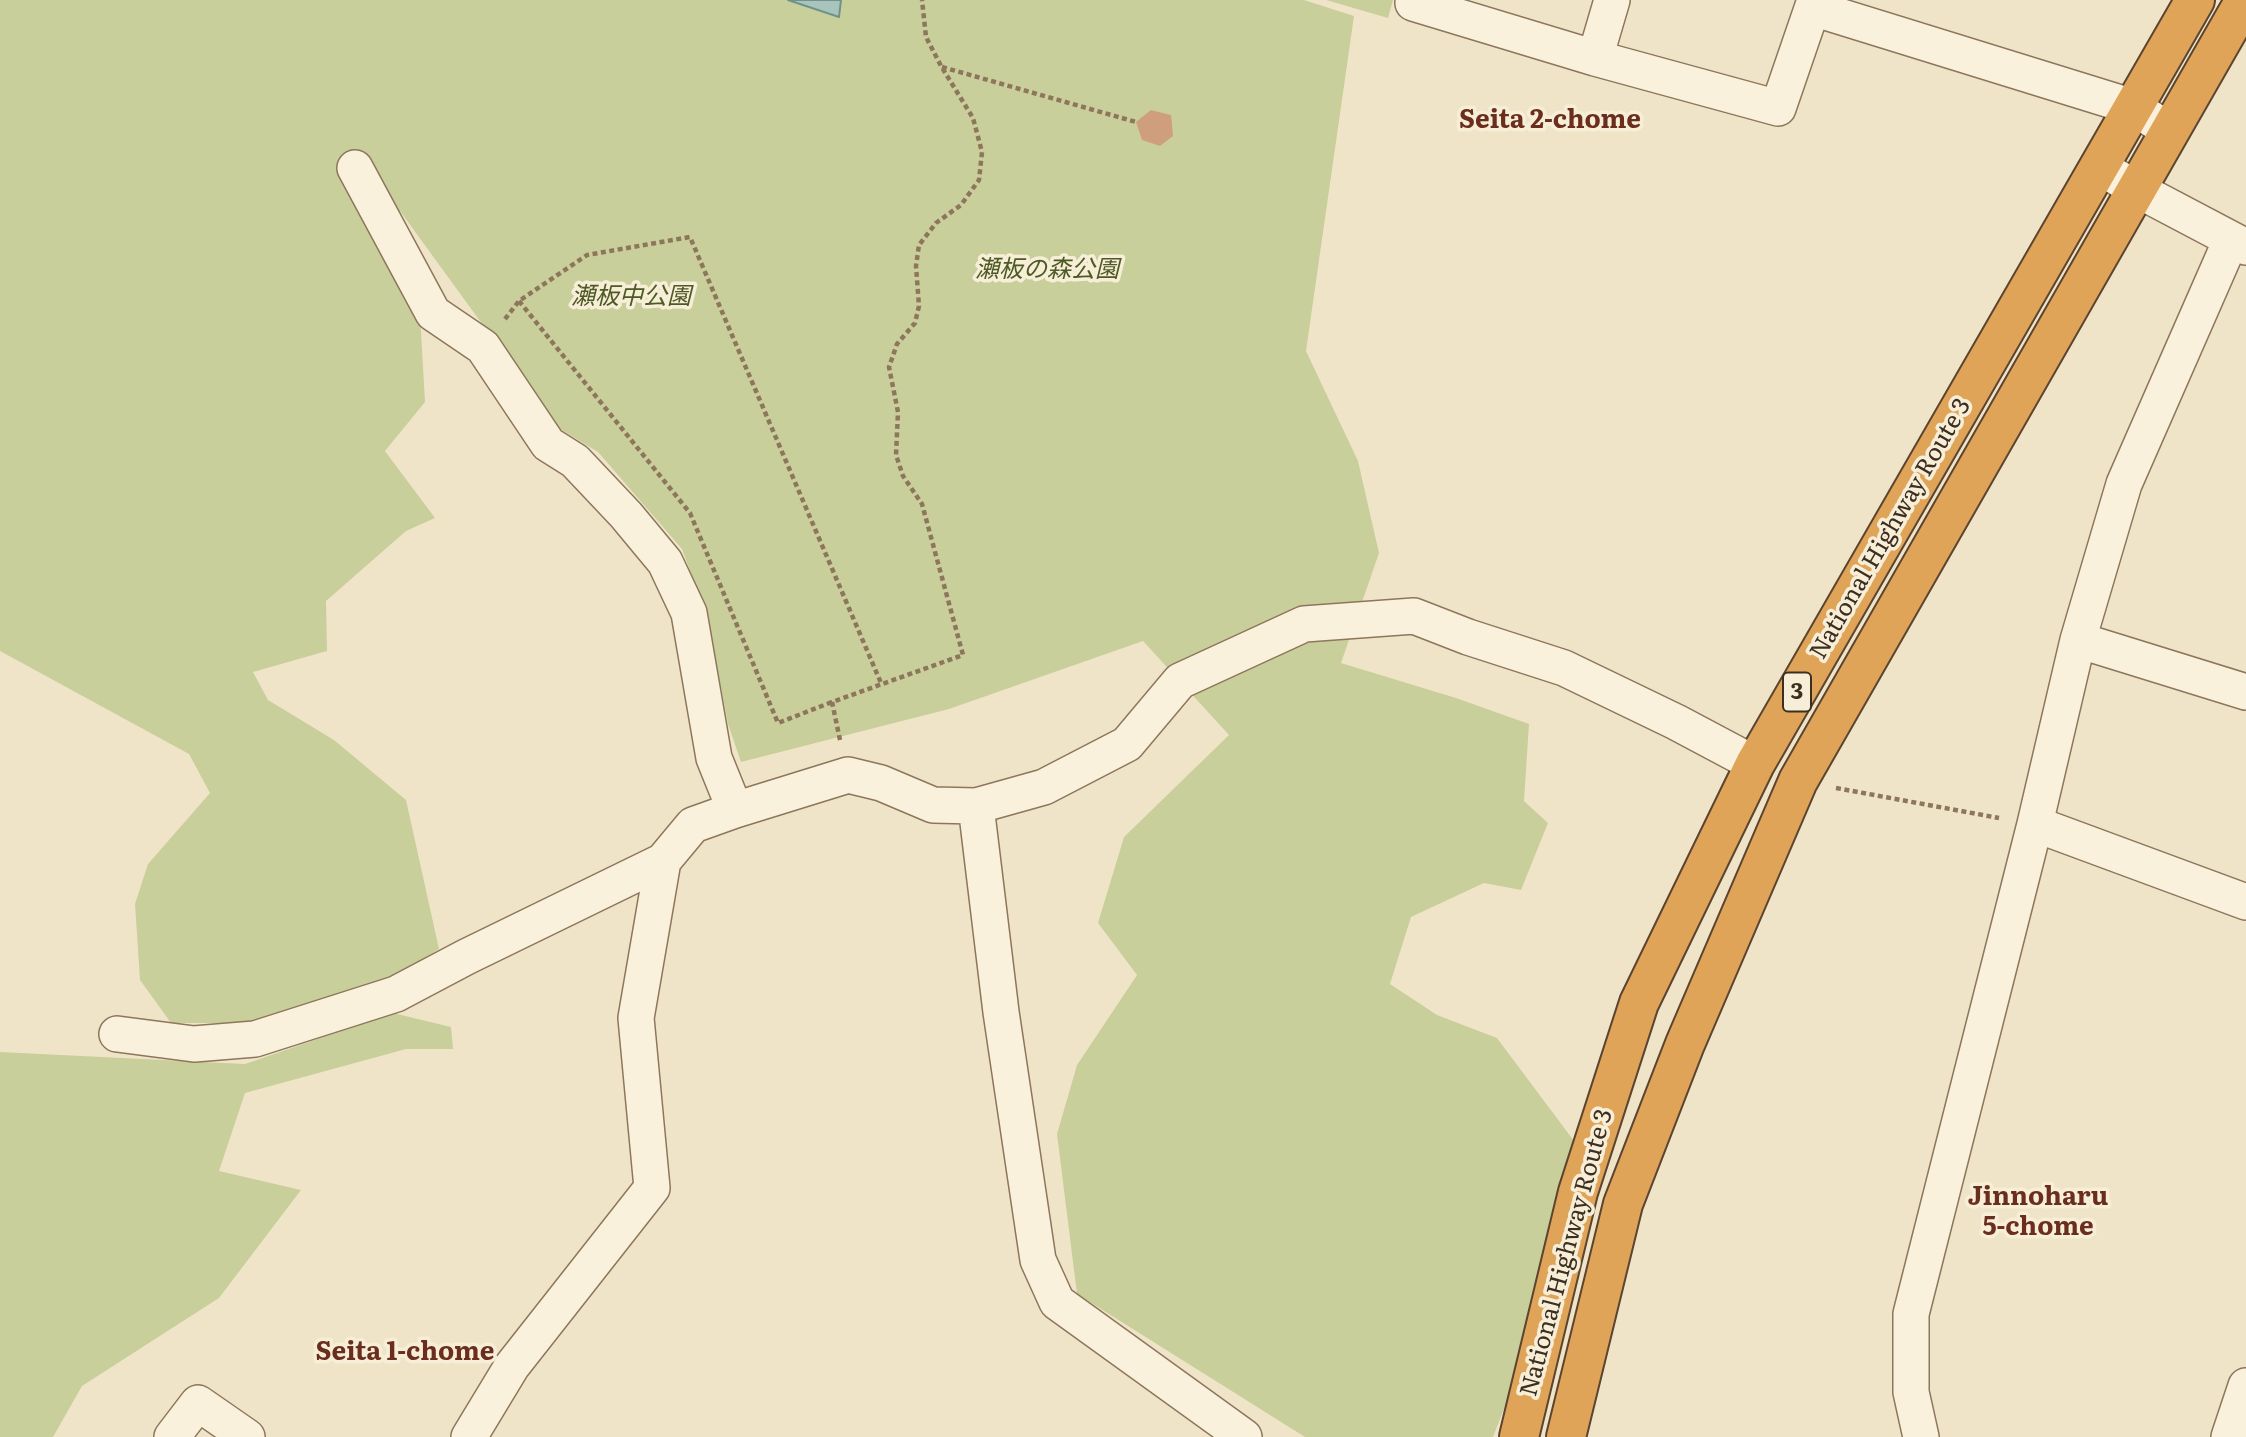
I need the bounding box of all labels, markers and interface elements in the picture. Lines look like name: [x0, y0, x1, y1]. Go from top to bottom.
district label: Seita 2-chome: [1459, 104, 1641, 136]
park label: 瀬板の森公園: [975, 256, 1119, 284]
park label: 瀬板中公園: [571, 283, 691, 311]
street label: National Highway Route 3: [1804, 394, 1978, 664]
road number: 3: [1783, 672, 1811, 712]
street label: National Highway Route 3: [1515, 1106, 1619, 1400]
district label: Jinnoharu 5-chome: [1968, 1181, 2108, 1242]
district label: Seita 1-chome: [316, 1336, 494, 1368]

